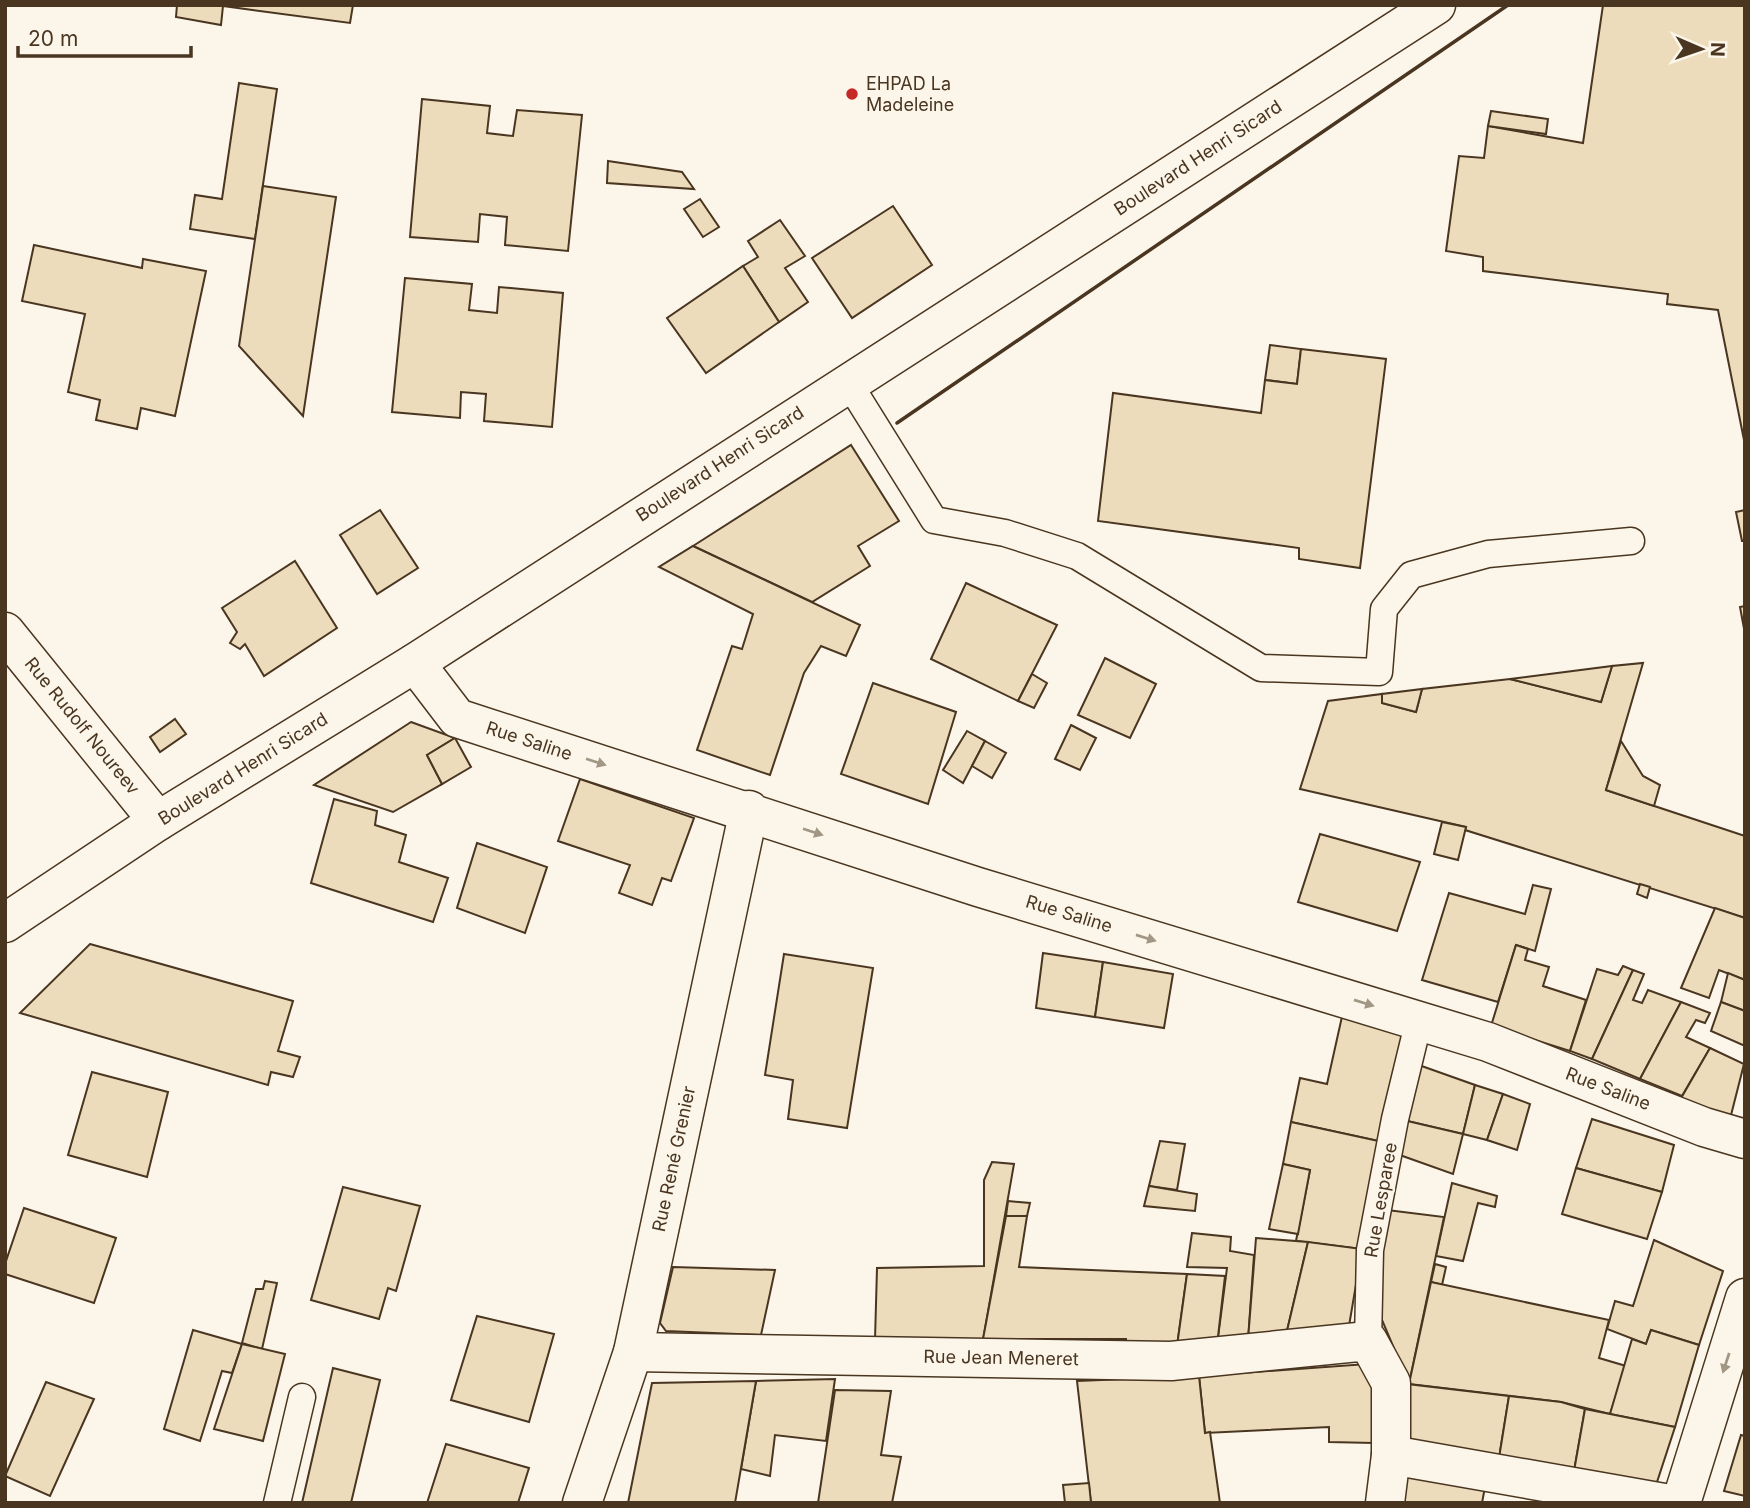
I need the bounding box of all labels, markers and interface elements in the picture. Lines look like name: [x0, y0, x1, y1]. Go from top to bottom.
scale bar: [18, 14, 191, 58]
north arrow: [1666, 14, 1736, 84]
text: 20 m: [28, 26, 78, 51]
text: N: [1706, 42, 1729, 57]
place label: EHPAD La Madeleine: [866, 73, 954, 115]
marker: EHPAD La Madeleine: [844, 86, 860, 102]
street label: Boulevard Henri Sicard: [1110, 96, 1285, 220]
street label: Boulevard Henri Sicard: [632, 402, 807, 526]
street label: Rue Rudolf Noureev: [21, 653, 144, 798]
street label: Boulevard Henri Sicard: [154, 708, 331, 829]
street label: Rue Saline: [483, 717, 575, 764]
one-way arrow: [586, 757, 607, 768]
one-way arrow: [802, 827, 823, 837]
street label: Rue Saline: [1023, 890, 1115, 937]
one-way arrow: [1136, 933, 1157, 943]
one-way arrow: [1354, 999, 1375, 1009]
street label: Rue Saline: [1563, 1063, 1654, 1114]
street label: Rue René Grenier: [648, 1084, 699, 1234]
street label: Rue Lesparee: [1360, 1141, 1401, 1259]
street label: Rue Jean Meneret: [923, 1346, 1079, 1369]
one-way arrow: [1720, 1353, 1730, 1374]

